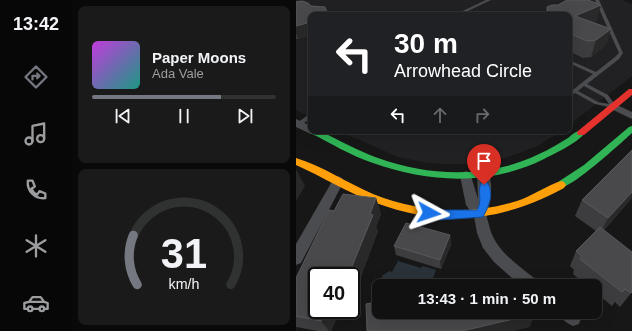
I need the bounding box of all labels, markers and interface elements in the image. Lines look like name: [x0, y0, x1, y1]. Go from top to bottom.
text: 13:42: [13, 14, 59, 34]
icon: left: [328, 28, 380, 80]
text: 30 m: [394, 28, 458, 59]
text: Paper Moons: [152, 49, 246, 66]
text: Arrowhead Circle: [394, 61, 532, 81]
icon: directions: [22, 63, 50, 91]
text: Ada Vale: [152, 66, 204, 81]
icon: left: [387, 104, 409, 126]
icon: ahead: [429, 104, 451, 126]
icon: right: [471, 104, 493, 126]
icon: previous: [112, 105, 134, 127]
icon: pause: [173, 105, 195, 127]
icon: next: [234, 105, 256, 127]
icon: music: [22, 120, 50, 148]
pin: [467, 144, 501, 185]
icon: arrive: [473, 150, 495, 172]
icon: phone: [22, 176, 50, 204]
position arrow: [408, 192, 450, 234]
text: 31: [161, 230, 207, 277]
icon: climate: [22, 232, 50, 260]
speed limit sign: 40: [308, 267, 360, 319]
text: km/h: [169, 275, 200, 291]
icon: car: [22, 289, 50, 317]
text: 13:43 · 1 min · 50 m: [418, 290, 556, 307]

